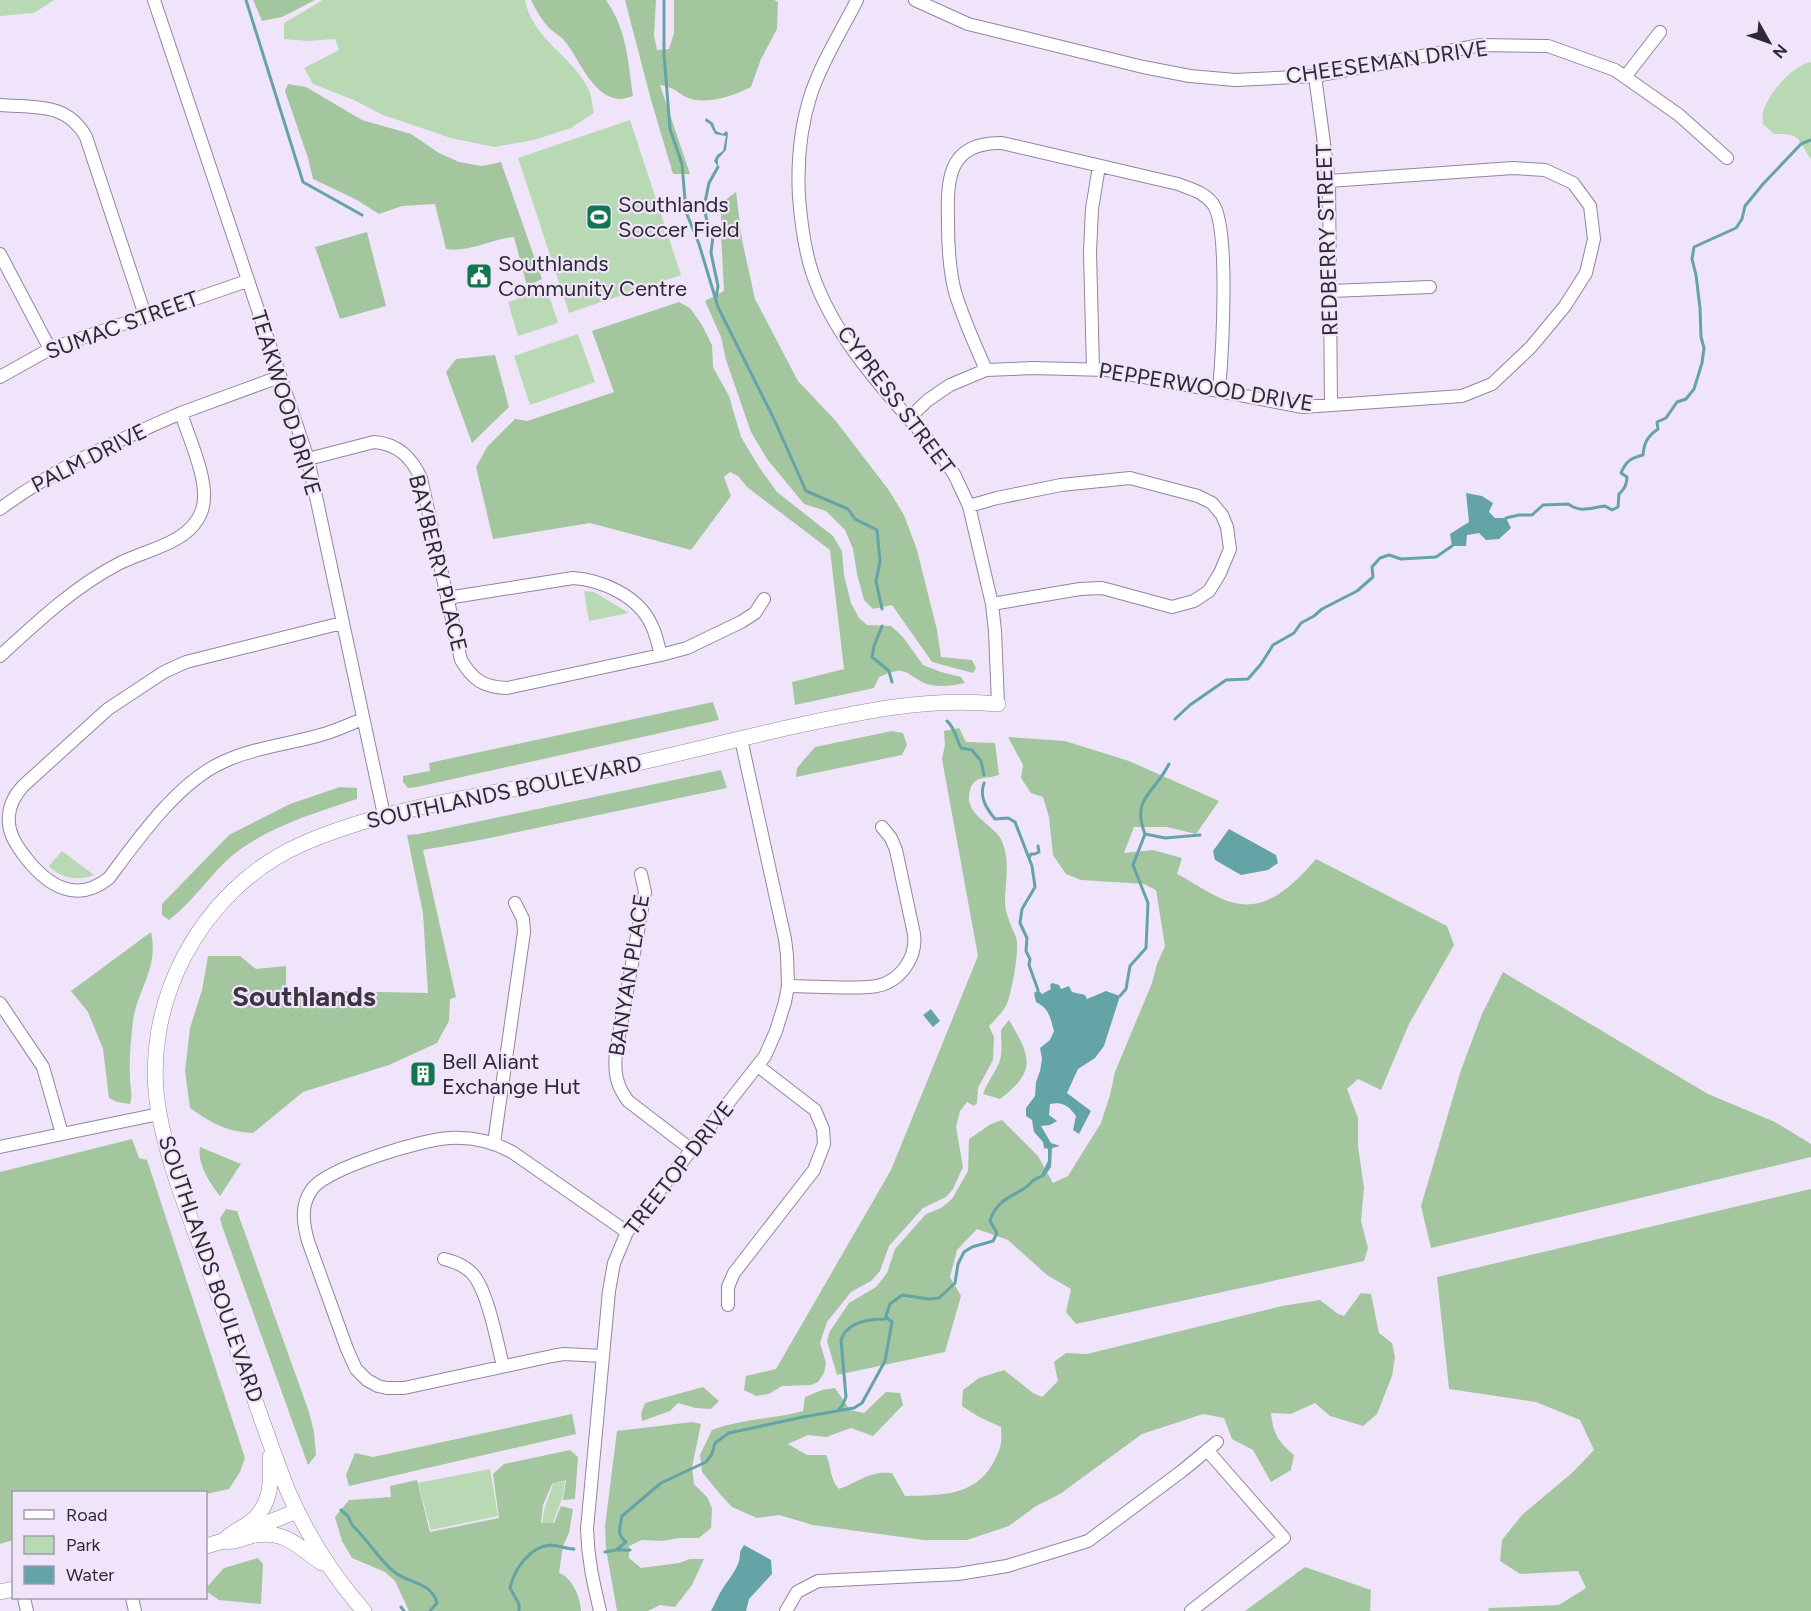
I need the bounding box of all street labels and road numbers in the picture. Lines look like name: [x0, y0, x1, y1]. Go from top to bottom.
street label: CHEESEMAN DRIVE: [1284, 34, 1490, 90]
street label: REDBERRY STREET: [1310, 143, 1344, 337]
street label: SUMAC STREET: [42, 285, 202, 365]
street label: TEAKWOOD DRIVE: [245, 307, 327, 499]
street label: CYPRESS STREET: [831, 320, 961, 480]
street label: PEPPERWOOD DRIVE: [1097, 357, 1315, 417]
street label: PALM DRIVE: [27, 417, 151, 499]
street label: BAYBERRY PLACE: [403, 472, 473, 654]
street label: SOUTHLANDS BOULEVARD: [364, 750, 644, 834]
street label: BANYAN PLACE: [603, 892, 655, 1058]
street label: TREETOP DRIVE: [618, 1096, 740, 1240]
street label: SOUTHLANDS BOULEVARD: [153, 1132, 269, 1406]

